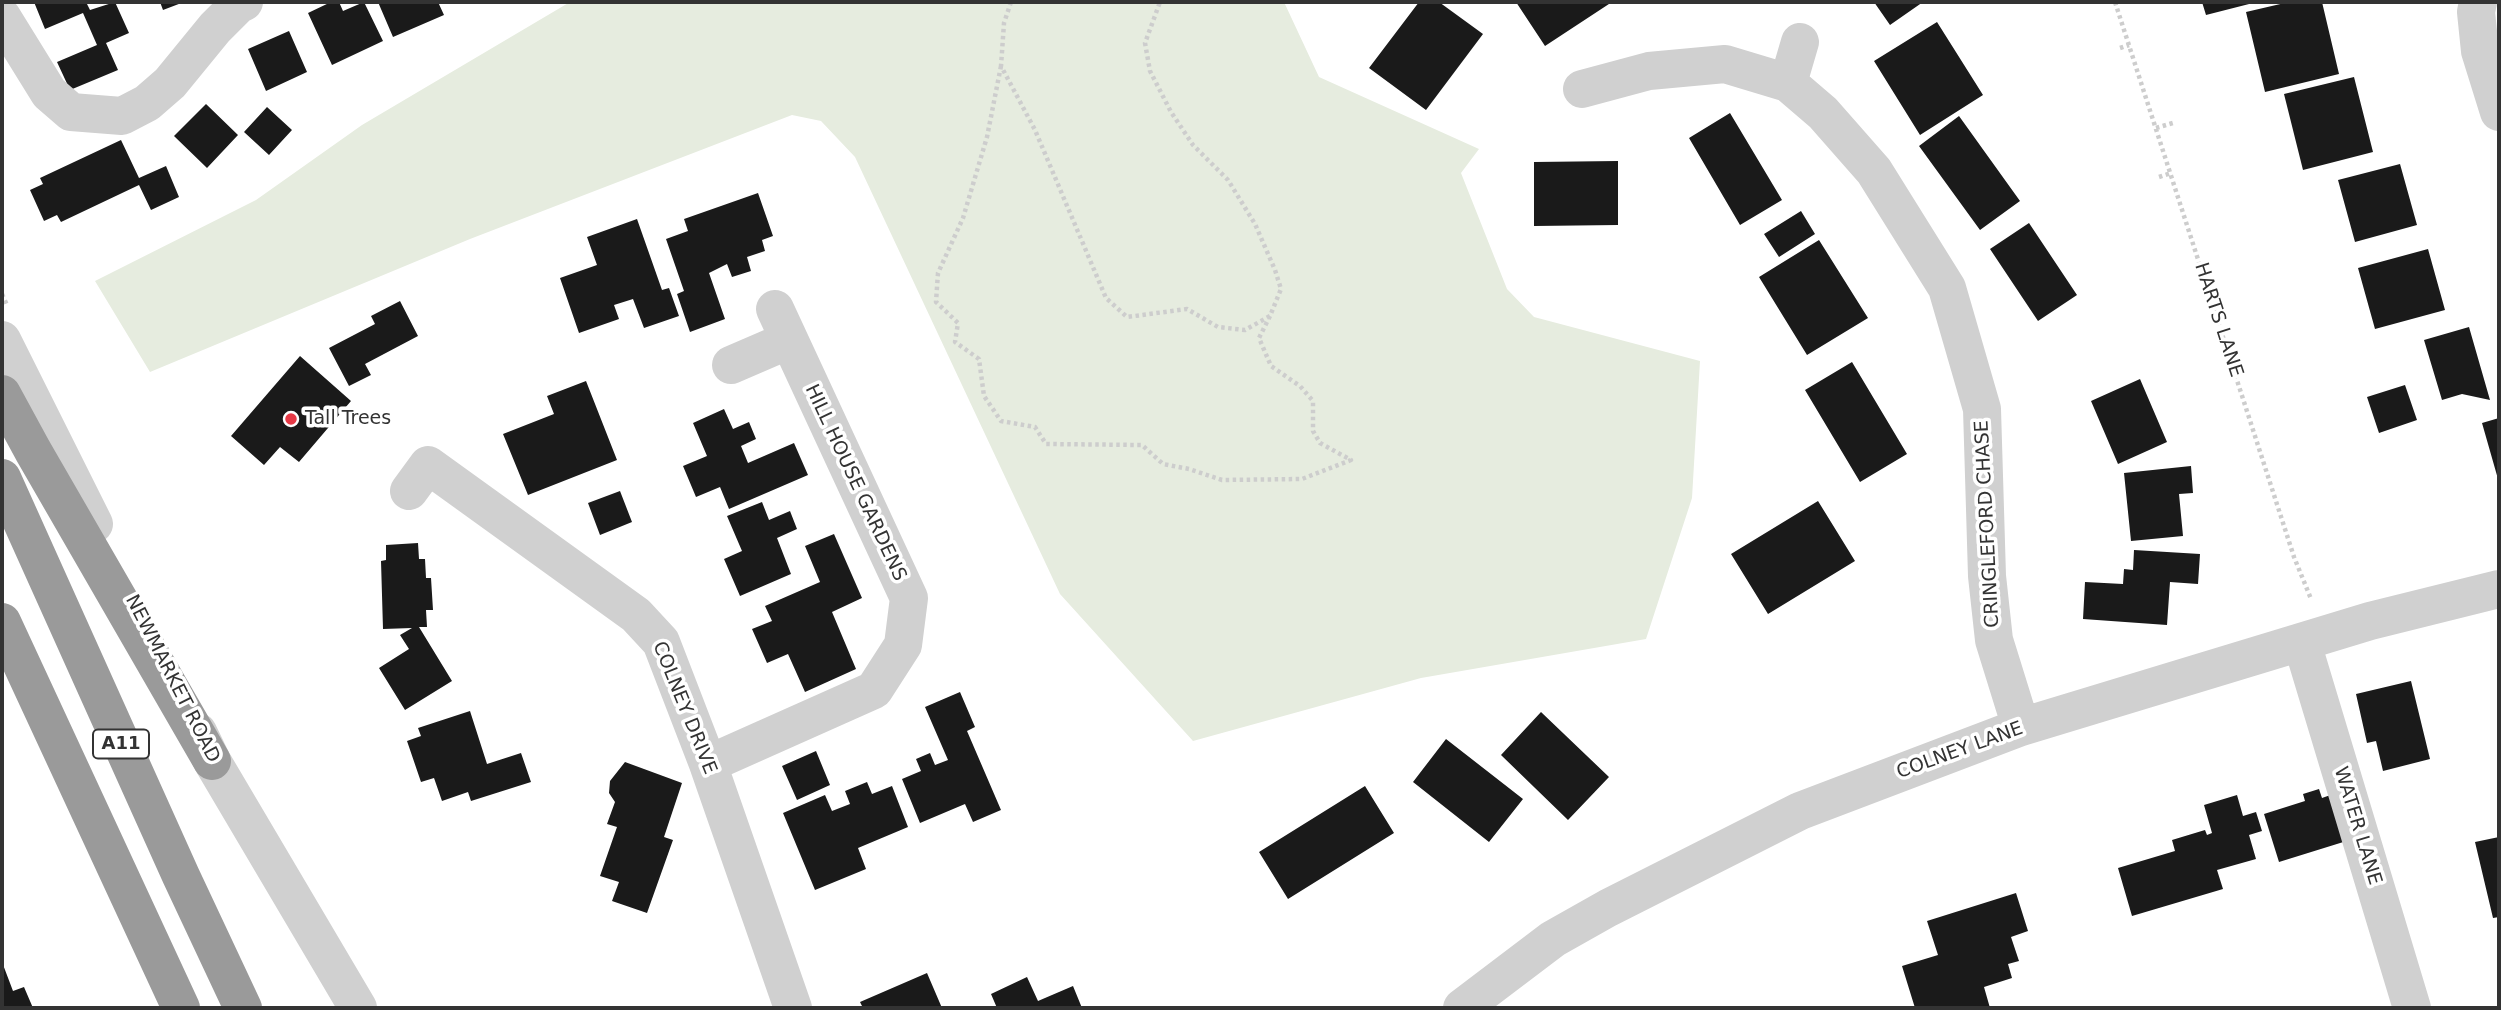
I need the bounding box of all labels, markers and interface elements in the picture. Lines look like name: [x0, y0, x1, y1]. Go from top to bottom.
street label: HARTS LANE: [2189, 260, 2247, 380]
street label: HILL HOUSE GARDENS: [799, 381, 911, 585]
place label: Tall Trees: [305, 408, 391, 430]
marker: Tall Trees: [283, 411, 299, 427]
street label: CRINGLEFORD CHASE: [1971, 420, 2005, 628]
street label: NEWMARKET ROAD: [120, 591, 224, 767]
street label: COLNEY DRIVE: [647, 638, 721, 778]
street label: COLNEY LANE: [1894, 718, 2026, 784]
road number: A11: [93, 730, 149, 758]
street label: WATER LANE: [2328, 764, 2386, 888]

